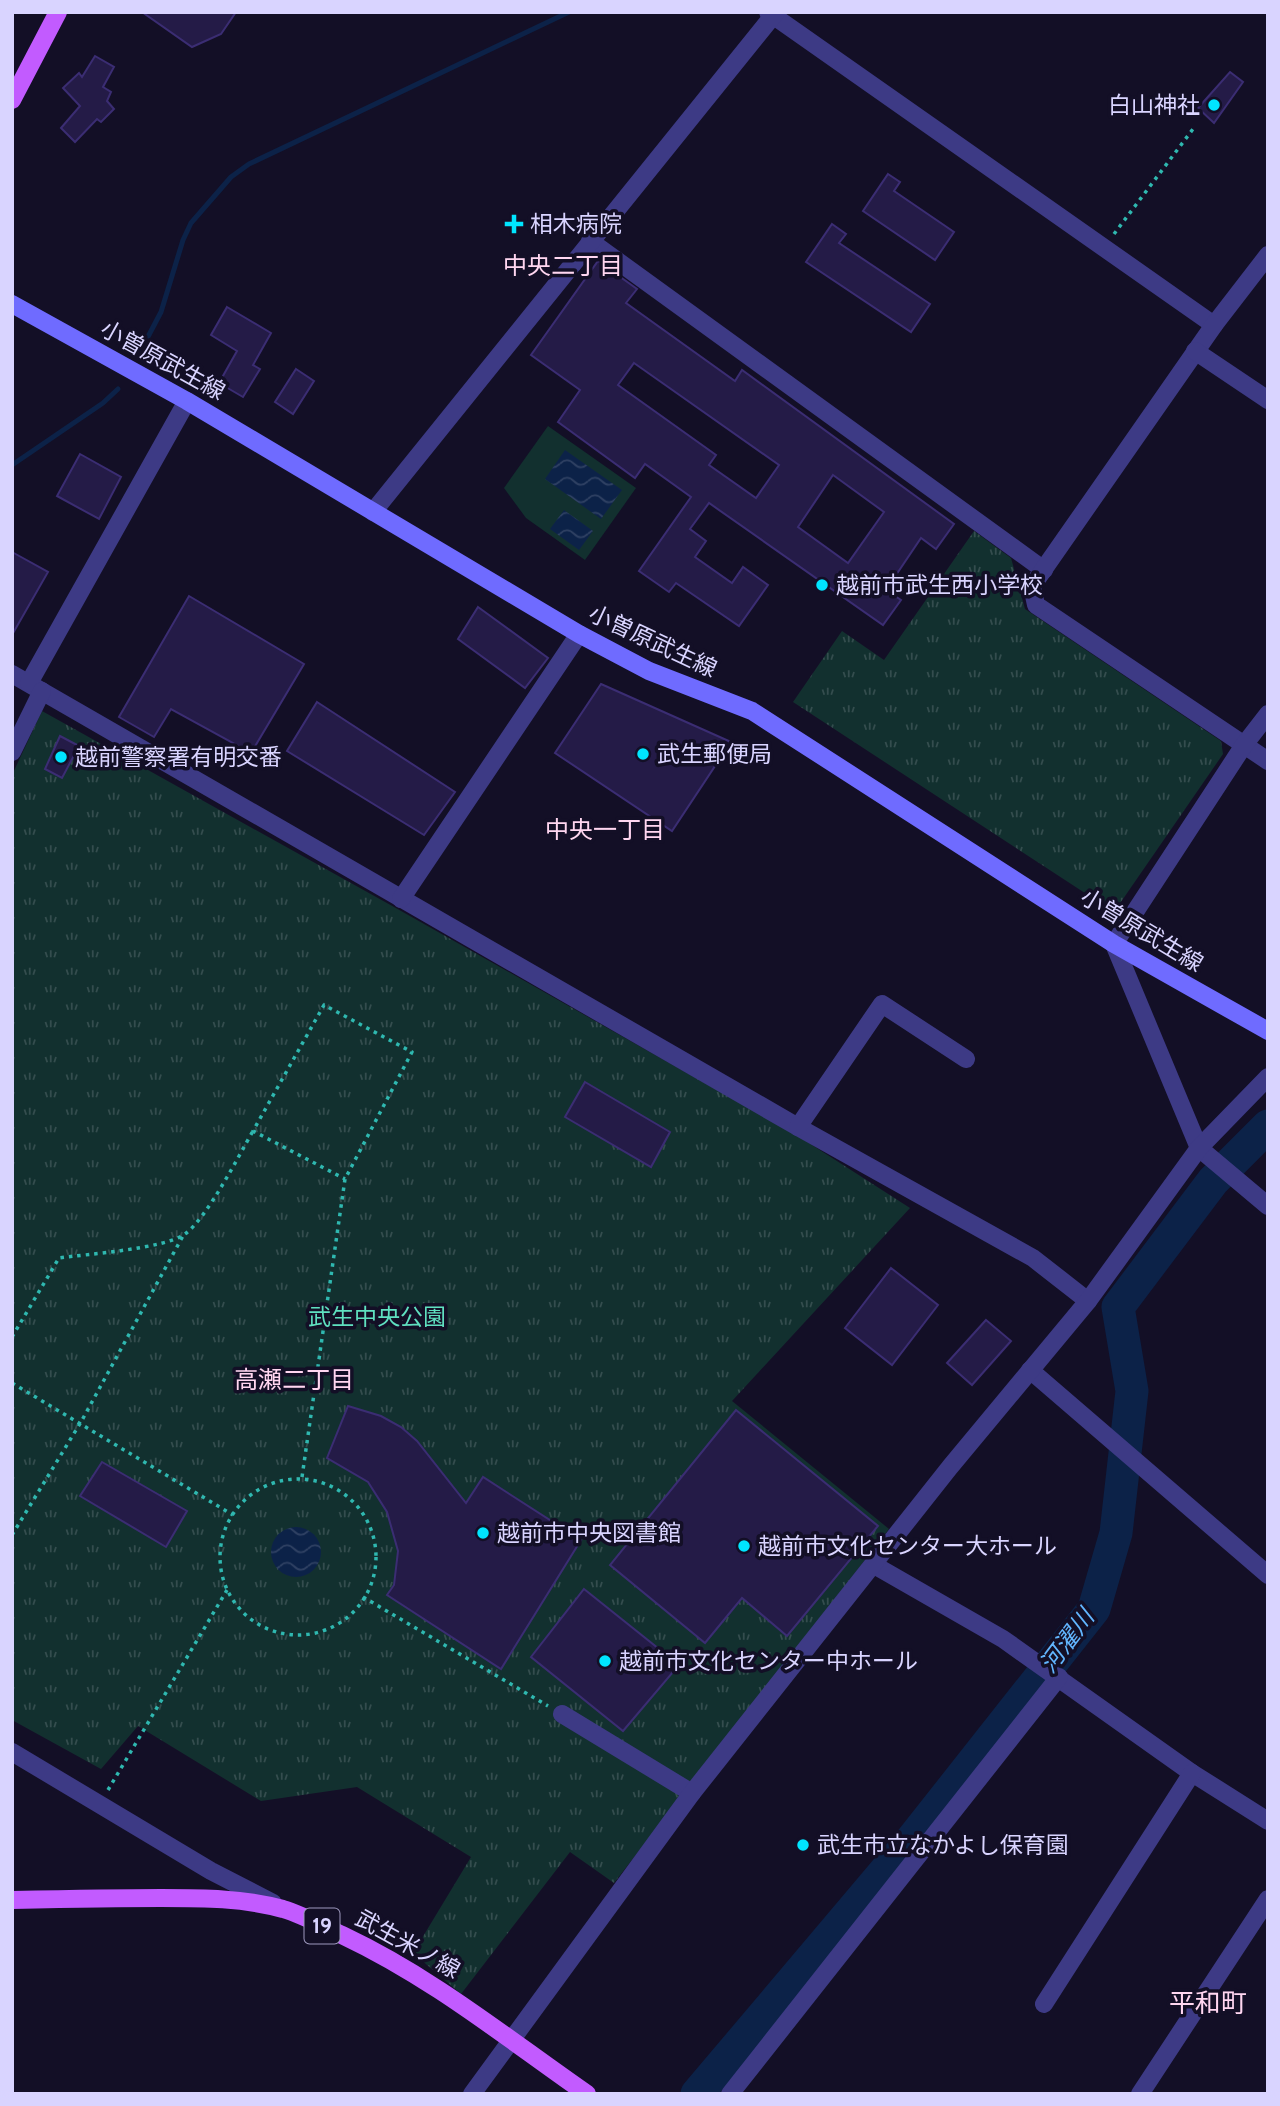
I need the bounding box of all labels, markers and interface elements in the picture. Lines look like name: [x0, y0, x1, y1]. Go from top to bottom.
place label: 白山神社: [1108, 91, 1200, 119]
marker: 白山神社: [1206, 97, 1222, 113]
place label: 相木病院: [530, 210, 622, 238]
marker: 相木病院: [504, 214, 524, 234]
district label: 中央二丁目: [503, 251, 623, 280]
street label: 小曽原武生線: [96, 314, 230, 406]
place label: 越前市武生西小学校: [836, 571, 1043, 599]
marker: 越前市武生西小学校: [814, 577, 830, 593]
street label: 小曽原武生線: [585, 599, 721, 683]
place label: 武生郵便局: [657, 740, 772, 768]
place label: 越前警察署有明交番: [75, 743, 282, 771]
marker: 武生郵便局: [635, 746, 651, 762]
marker: 越前警察署有明交番: [53, 749, 69, 765]
district label: 中央一丁目: [545, 815, 665, 844]
street label: 小曽原武生線: [1076, 882, 1208, 978]
park label: 武生中央公園: [308, 1303, 446, 1331]
district label: 高瀬二丁目: [234, 1365, 354, 1394]
place label: 越前市中央図書館: [497, 1519, 681, 1547]
marker: 越前市中央図書館: [475, 1525, 491, 1541]
place label: 越前市文化センター大ホール: [758, 1532, 1057, 1560]
marker: 越前市文化センター大ホール: [736, 1538, 752, 1554]
water label: 河濯川: [1033, 1601, 1102, 1678]
place label: 越前市文化センター中ホール: [619, 1647, 918, 1675]
marker: 越前市文化センター中ホール: [597, 1653, 613, 1669]
place label: 武生市立なかよし保育園: [817, 1831, 1069, 1859]
marker: 武生市立なかよし保育園: [795, 1837, 811, 1853]
street label: 武生米ノ線: [351, 1904, 465, 1984]
road number: 19: [304, 1909, 340, 1944]
district label: 平和町: [1169, 1987, 1247, 2019]

